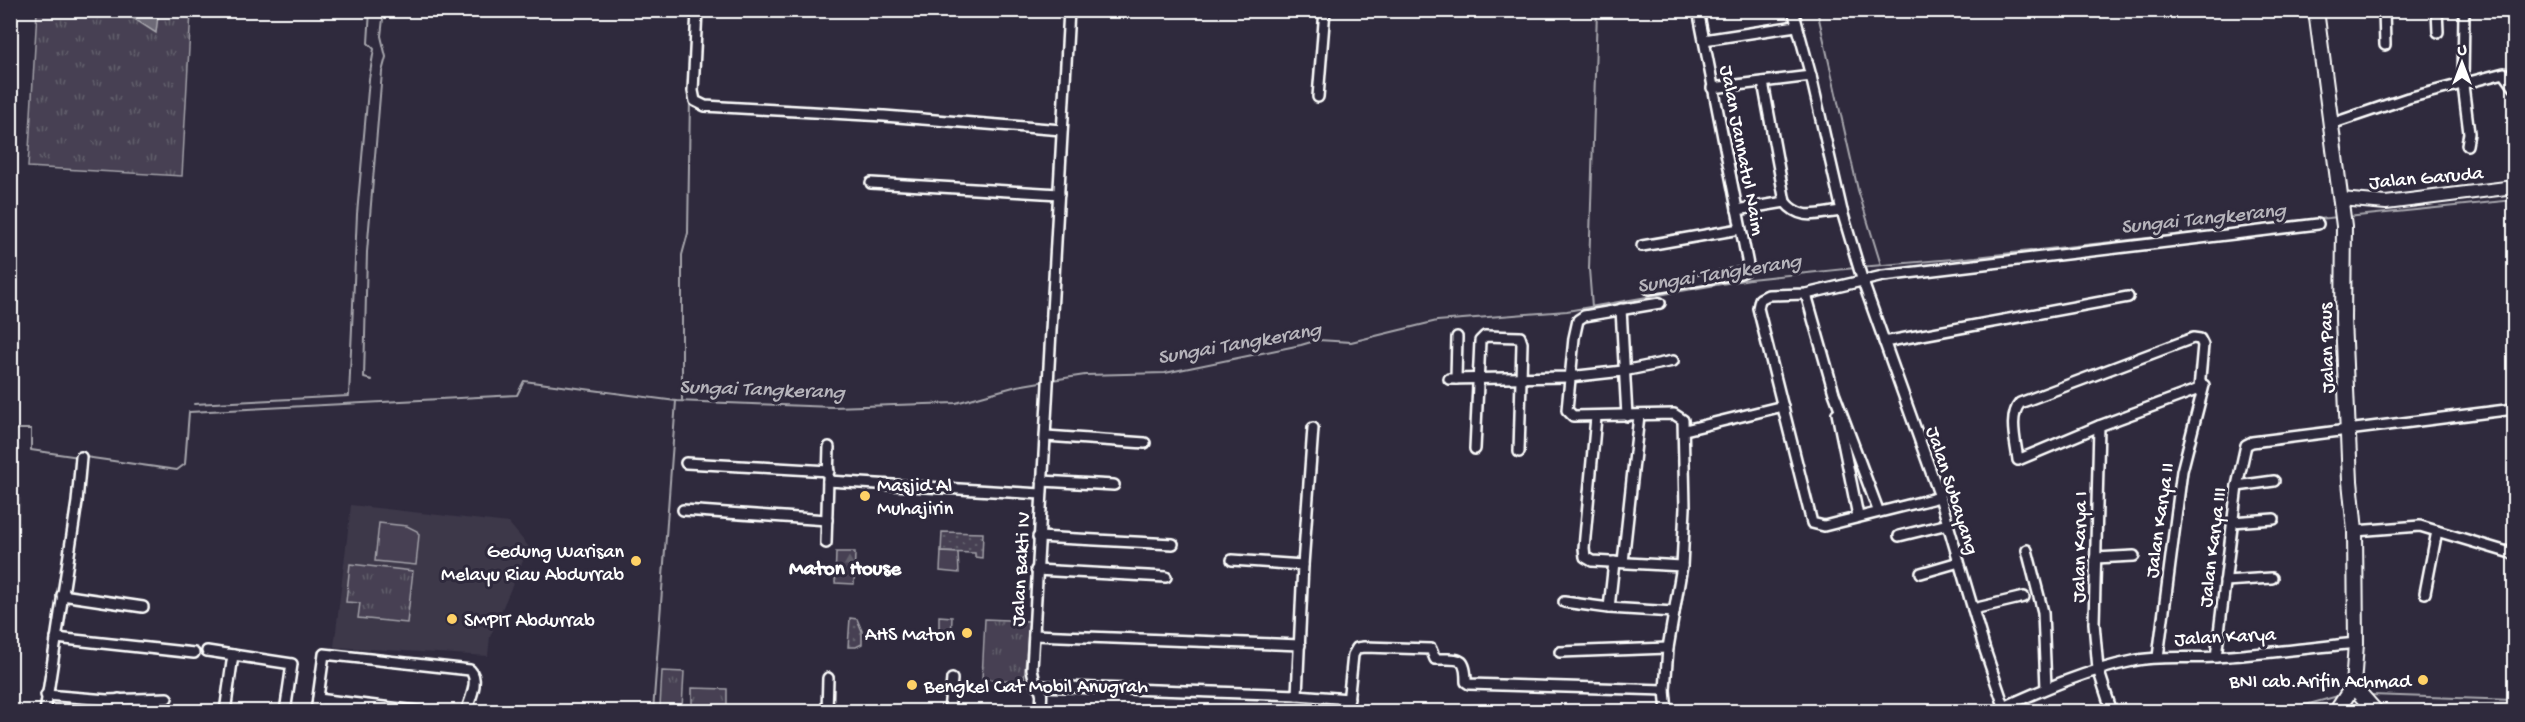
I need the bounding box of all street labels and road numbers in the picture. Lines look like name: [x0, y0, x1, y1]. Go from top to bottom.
street label: Jalan Jannatul Naim: [1713, 64, 1768, 238]
street label: Jalan Garuda: [2368, 163, 2485, 196]
street label: Jalan Paus: [2315, 302, 2342, 393]
street label: Jalan Subayang: [1919, 424, 1982, 558]
street label: Jalan Karya II: [2142, 461, 2181, 579]
street label: Jalan Karya III: [2196, 486, 2233, 609]
street label: Jalan Karya I: [2069, 491, 2094, 603]
street label: Jalan Bakti IV: [1008, 511, 1037, 627]
street label: Jalan Karya: [2174, 624, 2277, 653]

